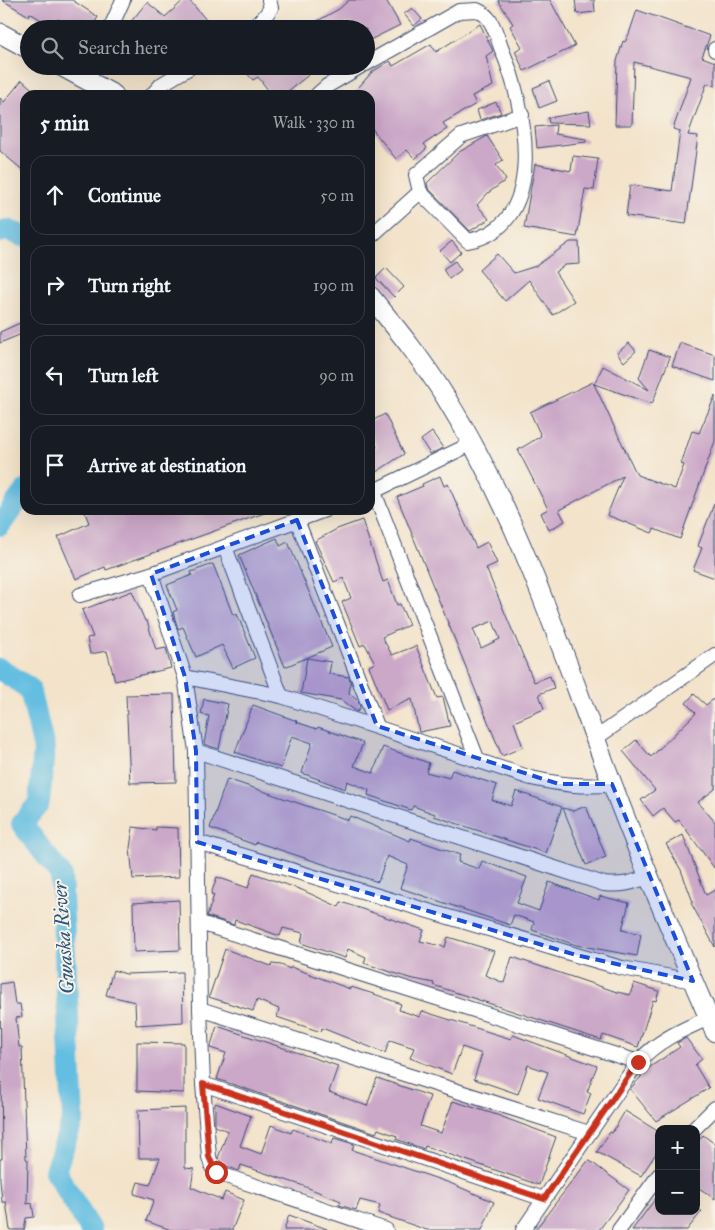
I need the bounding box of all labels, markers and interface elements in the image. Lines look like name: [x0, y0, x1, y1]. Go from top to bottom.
search box: [20, 20, 375, 75]
icon: search: [38, 34, 66, 62]
text: Search here: [78, 36, 168, 59]
text: 5 min: [40, 110, 89, 136]
text: Walk · 330 m: [273, 113, 355, 132]
icon: ahead: [41, 181, 69, 209]
text: Continue: [88, 184, 161, 207]
text: 50 m: [320, 186, 354, 205]
icon: right: [41, 271, 69, 299]
text: Turn right: [88, 274, 171, 297]
text: 190 m: [313, 276, 354, 295]
icon: left: [41, 361, 69, 389]
text: Turn left: [88, 364, 158, 387]
text: 90 m: [319, 366, 354, 385]
icon: arrive: [41, 451, 69, 479]
text: Arrive at destination: [88, 454, 246, 477]
water label: Gwaska River: [47, 879, 79, 995]
route end: [627, 1051, 650, 1074]
map controls: [655, 1125, 700, 1215]
button: +: [655, 1125, 700, 1170]
route start: [205, 1161, 228, 1184]
button: −: [655, 1170, 700, 1215]

